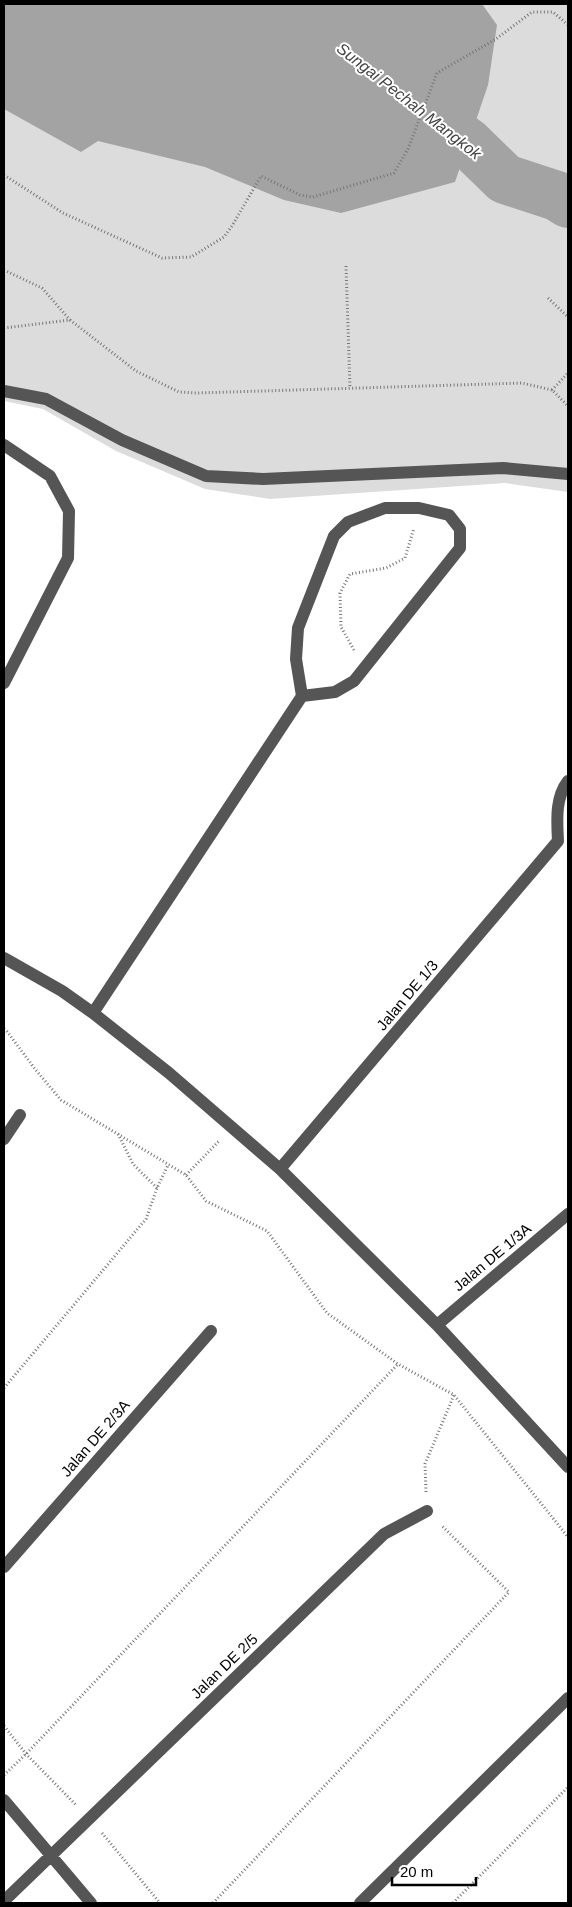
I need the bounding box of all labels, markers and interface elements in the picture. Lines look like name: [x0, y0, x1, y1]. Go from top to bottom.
water label: Sungai Pechah Mangkok: [334, 40, 485, 163]
street label: Jalan DE 1/3: [373, 957, 441, 1033]
street label: Jalan DE 1/3A: [450, 1220, 534, 1294]
street label: Jalan DE 2/3A: [57, 1396, 133, 1480]
street label: Jalan DE 2/5: [187, 1630, 261, 1702]
scale bar: [392, 1854, 476, 1886]
text: 20 m: [400, 1863, 433, 1880]

